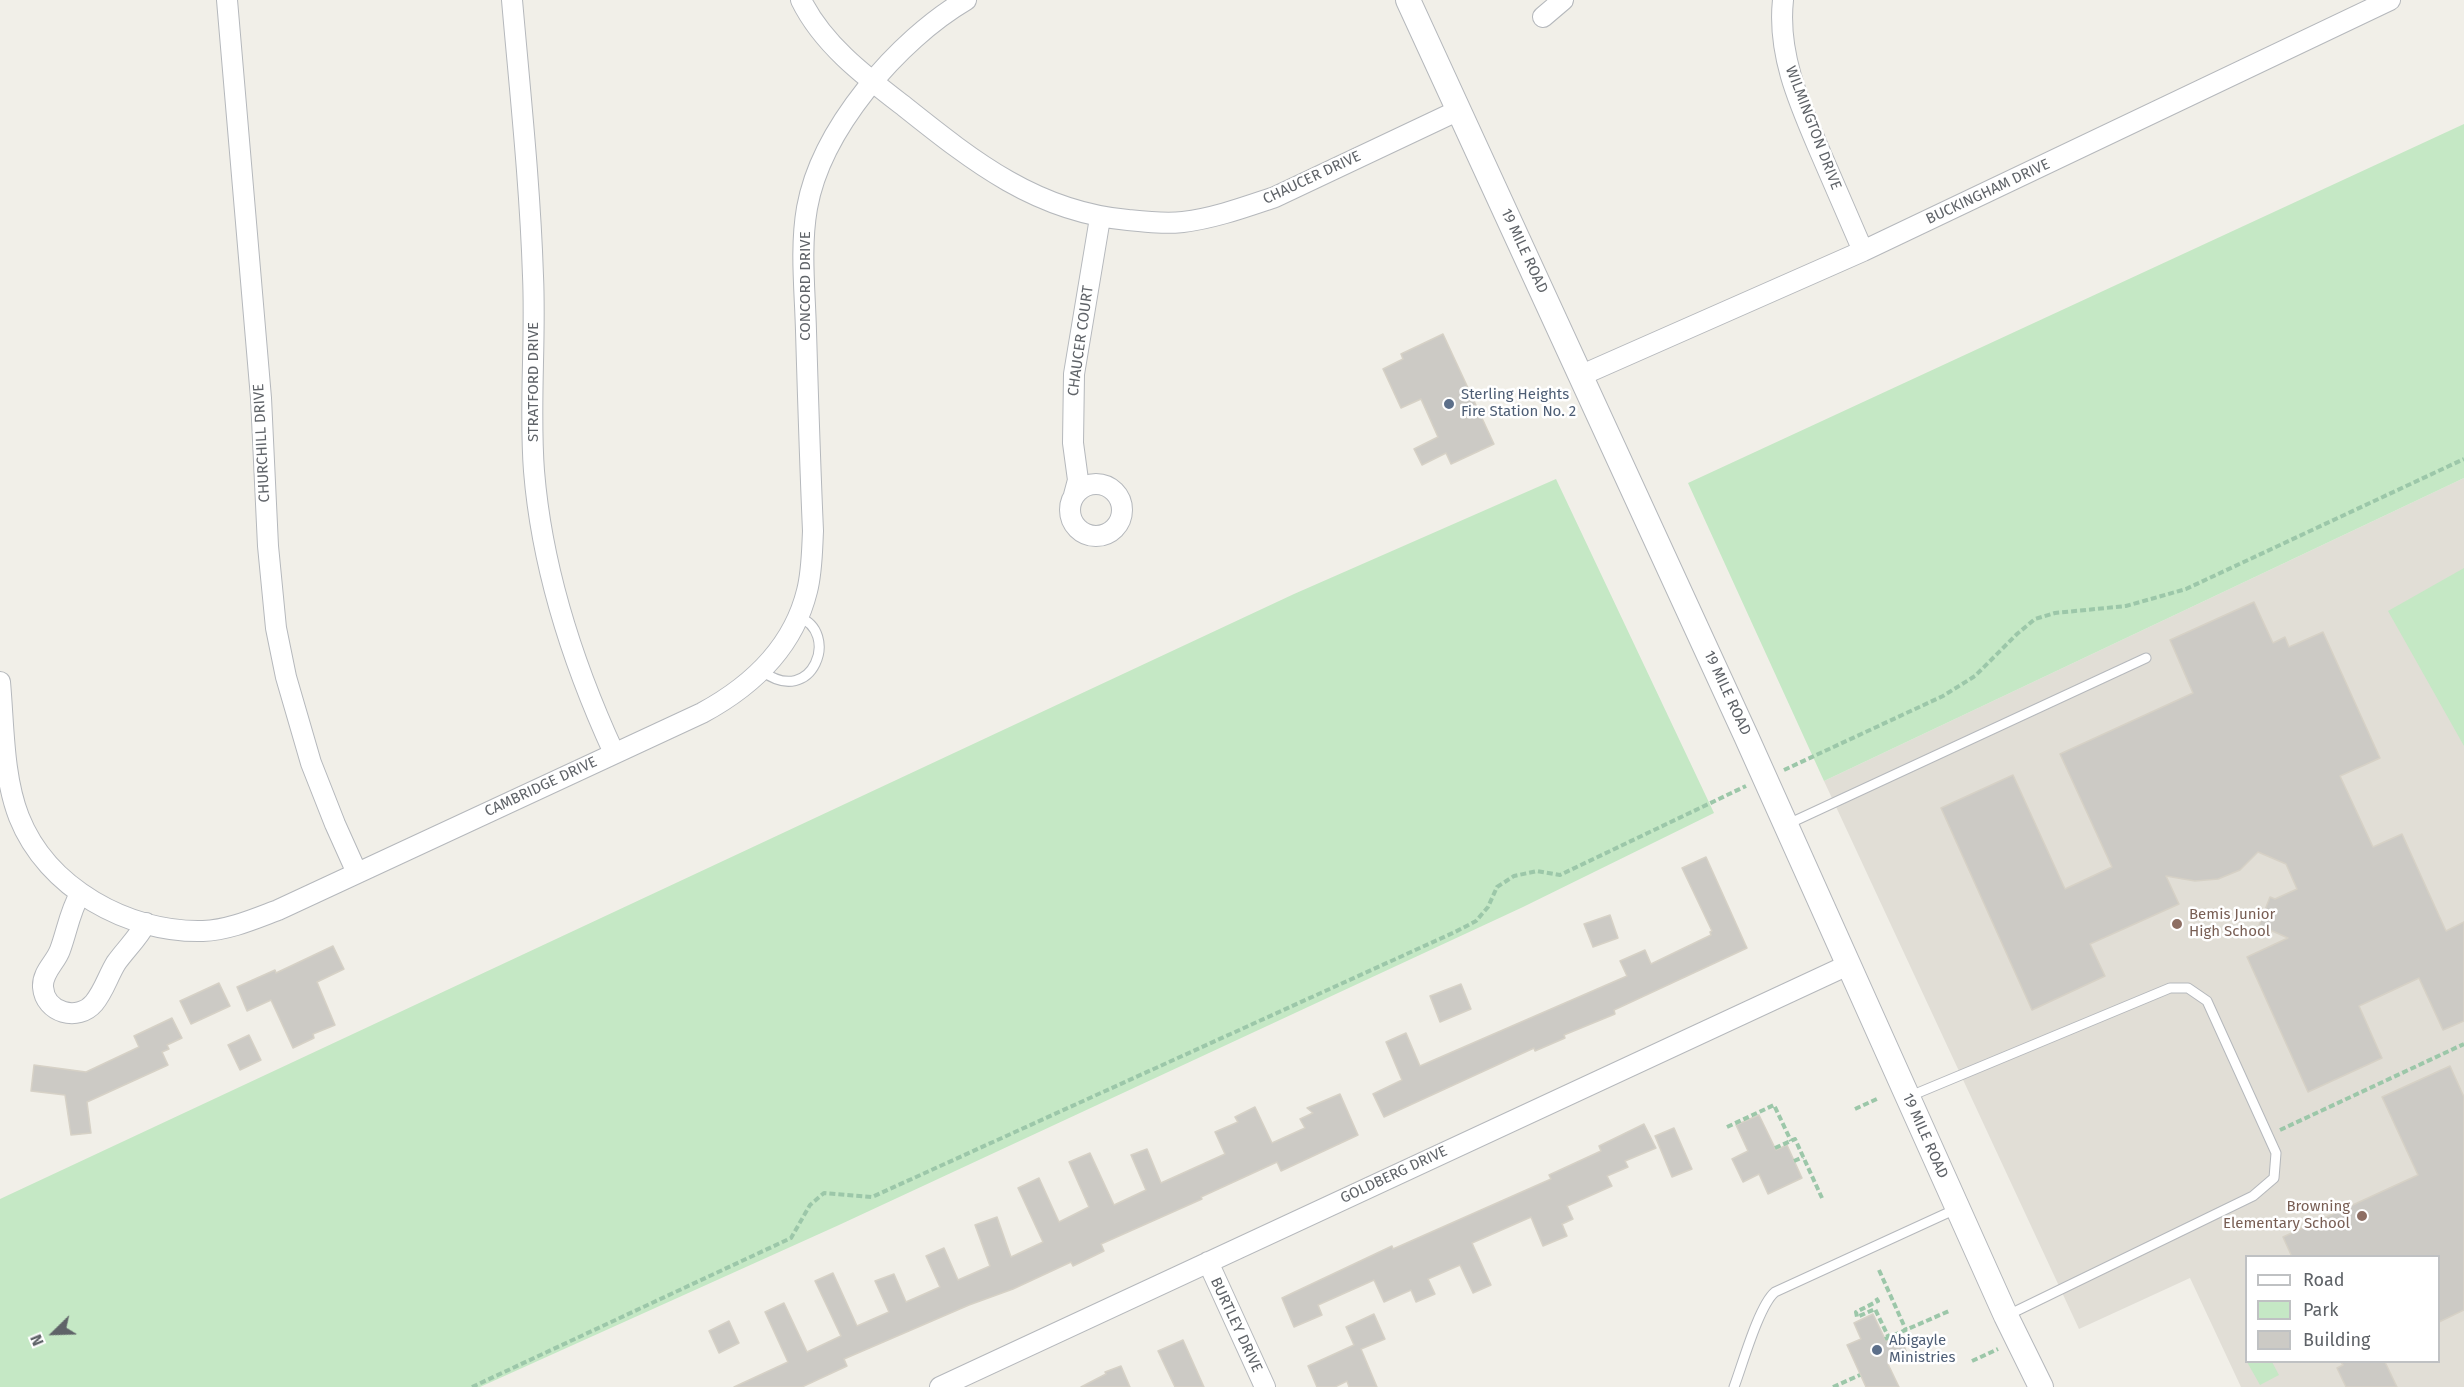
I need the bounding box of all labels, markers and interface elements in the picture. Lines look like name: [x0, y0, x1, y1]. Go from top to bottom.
street label: WILMINGTON DRIVE: [1781, 64, 1845, 192]
street label: CHAUCER DRIVE: [1260, 147, 1364, 209]
street label: BUCKINGHAM DRIVE: [1923, 155, 2053, 229]
street label: 19 MILE ROAD: [1497, 206, 1551, 296]
street label: CONCORD DRIVE: [797, 231, 815, 341]
street label: CHAUCER COURT: [1064, 285, 1098, 397]
street label: STRATFORD DRIVE: [525, 322, 543, 442]
street label: CHURCHILL DRIVE: [250, 383, 274, 503]
place label: Sterling Heights Fire Station No. 2: [1461, 386, 1576, 421]
marker: Sterling Heights Fire Station No. 2: [1442, 397, 1456, 411]
street label: 19 MILE ROAD: [1700, 648, 1754, 738]
street label: CAMBRIDGE DRIVE: [482, 753, 600, 821]
place label: Bemis Junior High School: [2189, 906, 2275, 941]
marker: Bemis Junior High School: [2170, 917, 2184, 931]
street label: 19 MILE ROAD: [1898, 1091, 1952, 1181]
street label: GOLDBERG DRIVE: [1338, 1142, 1450, 1208]
place label: Browning Elementary School: [2223, 1198, 2350, 1233]
marker: Browning Elementary School: [2355, 1209, 2369, 1223]
legend: [2245, 1255, 2440, 1363]
text: Road: [2303, 1269, 2345, 1291]
street label: BURTLEY DRIVE: [1206, 1275, 1266, 1375]
text: Park: [2303, 1299, 2338, 1321]
north arrow: [24, 1303, 84, 1363]
text: Building: [2303, 1329, 2370, 1351]
text: N: [26, 1332, 48, 1349]
place label: Abigayle Ministries: [1889, 1332, 1956, 1367]
marker: Abigayle Ministries: [1870, 1343, 1884, 1357]

